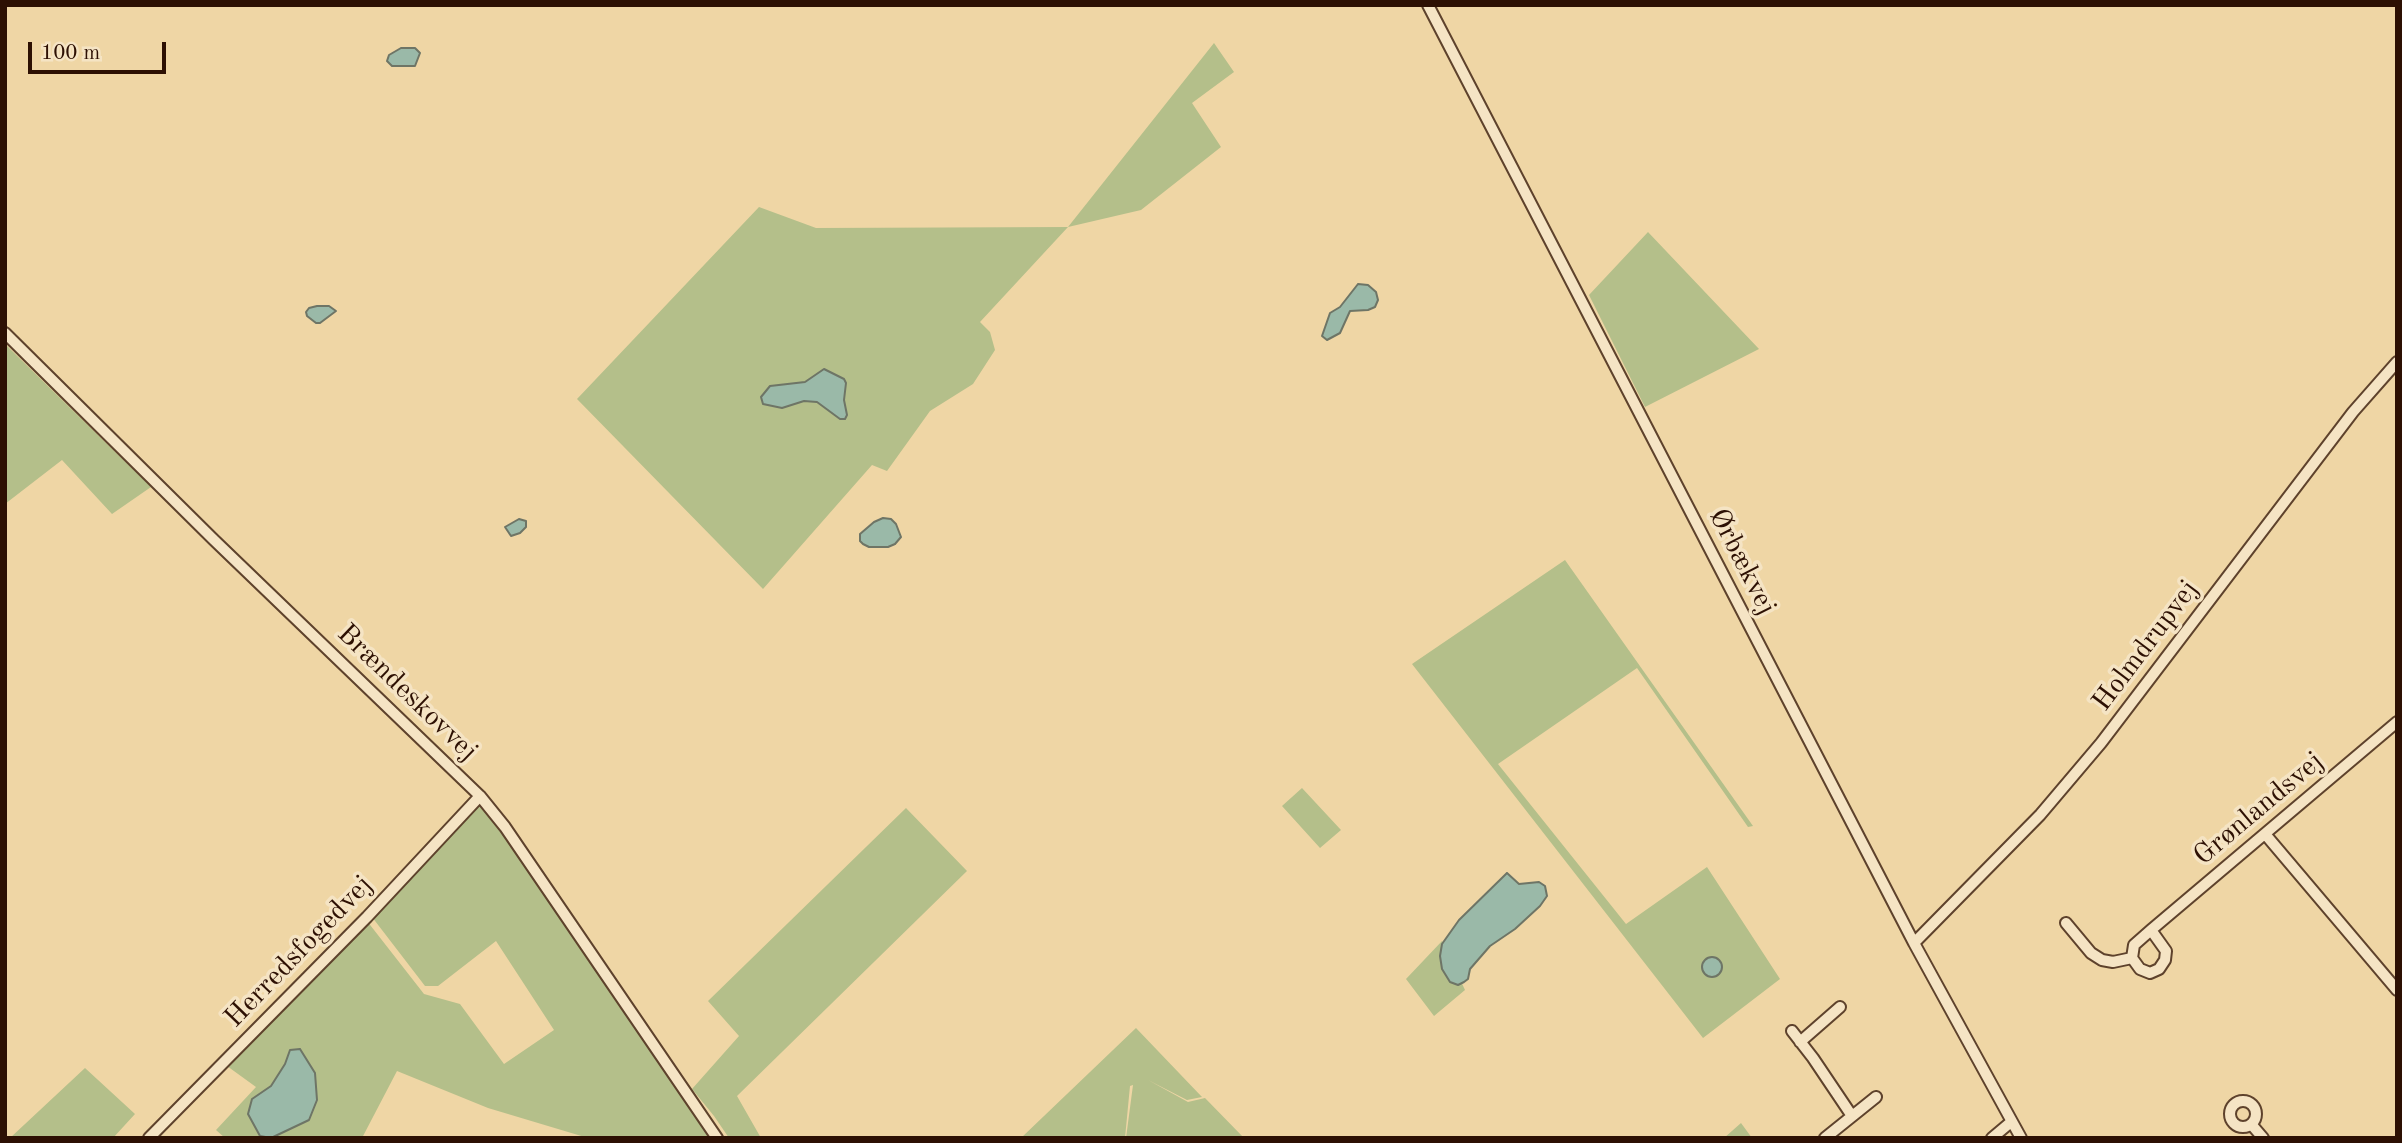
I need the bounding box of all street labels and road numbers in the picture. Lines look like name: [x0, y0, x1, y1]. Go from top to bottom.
street label: Ørbækvej: [1701, 503, 1783, 621]
street label: Holmdrupvej: [2086, 574, 2206, 718]
street label: Brændeskovvej: [330, 617, 484, 769]
street label: Grønlandsvej: [2187, 745, 2331, 873]
street label: Herredsfogedvej: [218, 869, 380, 1035]

